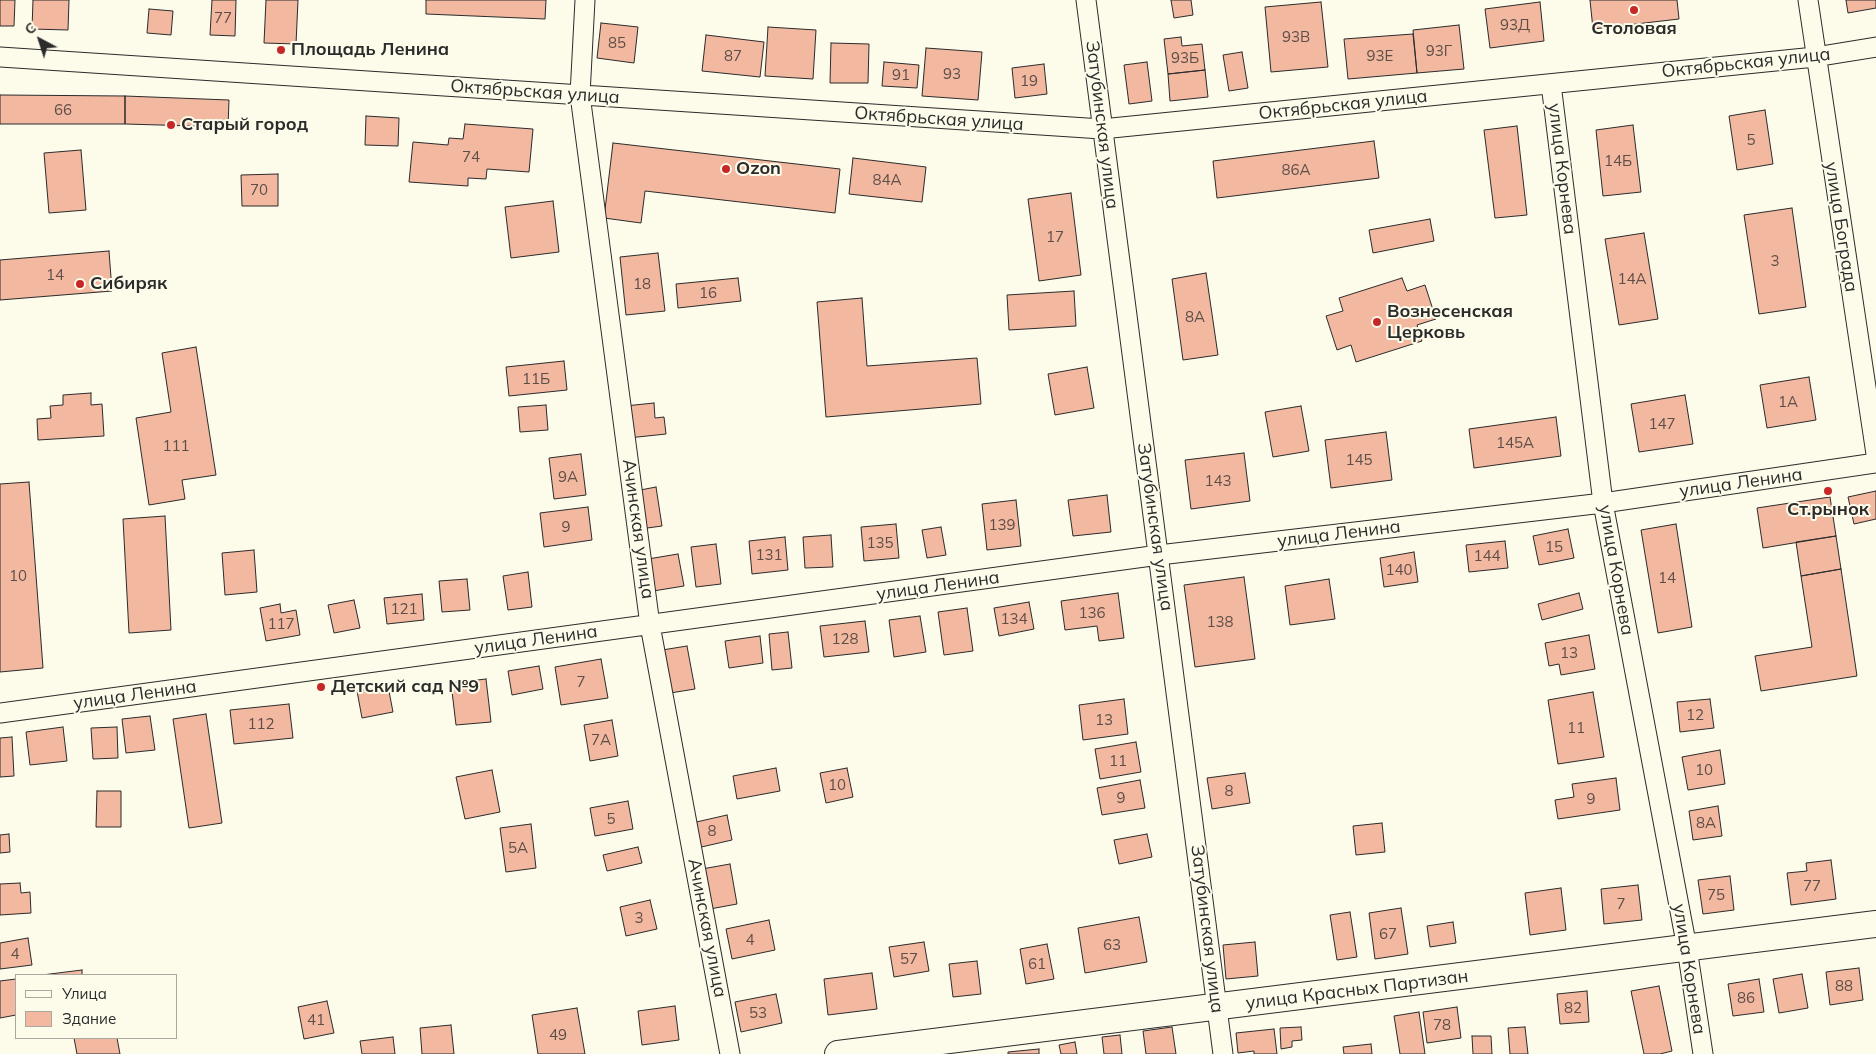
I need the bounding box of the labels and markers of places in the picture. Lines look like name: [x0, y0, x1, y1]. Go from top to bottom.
marker: Столовая: [1628, 4, 1640, 16]
place label: Столовая: [1591, 18, 1677, 40]
place label: Площадь Ленина: [291, 39, 449, 61]
marker: Площадь Ленина: [275, 44, 287, 56]
place label: Старый город: [181, 114, 308, 136]
marker: Старый город: [165, 119, 177, 131]
place label: Ozon: [736, 158, 781, 180]
marker: Ozon: [720, 163, 732, 175]
place label: Сибиряк: [90, 273, 167, 295]
marker: Сибиряк: [74, 278, 86, 290]
place label: Вознесенская Церковь: [1387, 301, 1513, 344]
marker: Вознесенская Церковь: [1371, 316, 1383, 328]
marker: Ст.рынок: [1822, 485, 1834, 497]
place label: Ст.рынок: [1787, 499, 1869, 521]
place label: Детский сад №9: [331, 676, 479, 698]
marker: Детский сад №9: [315, 681, 327, 693]

